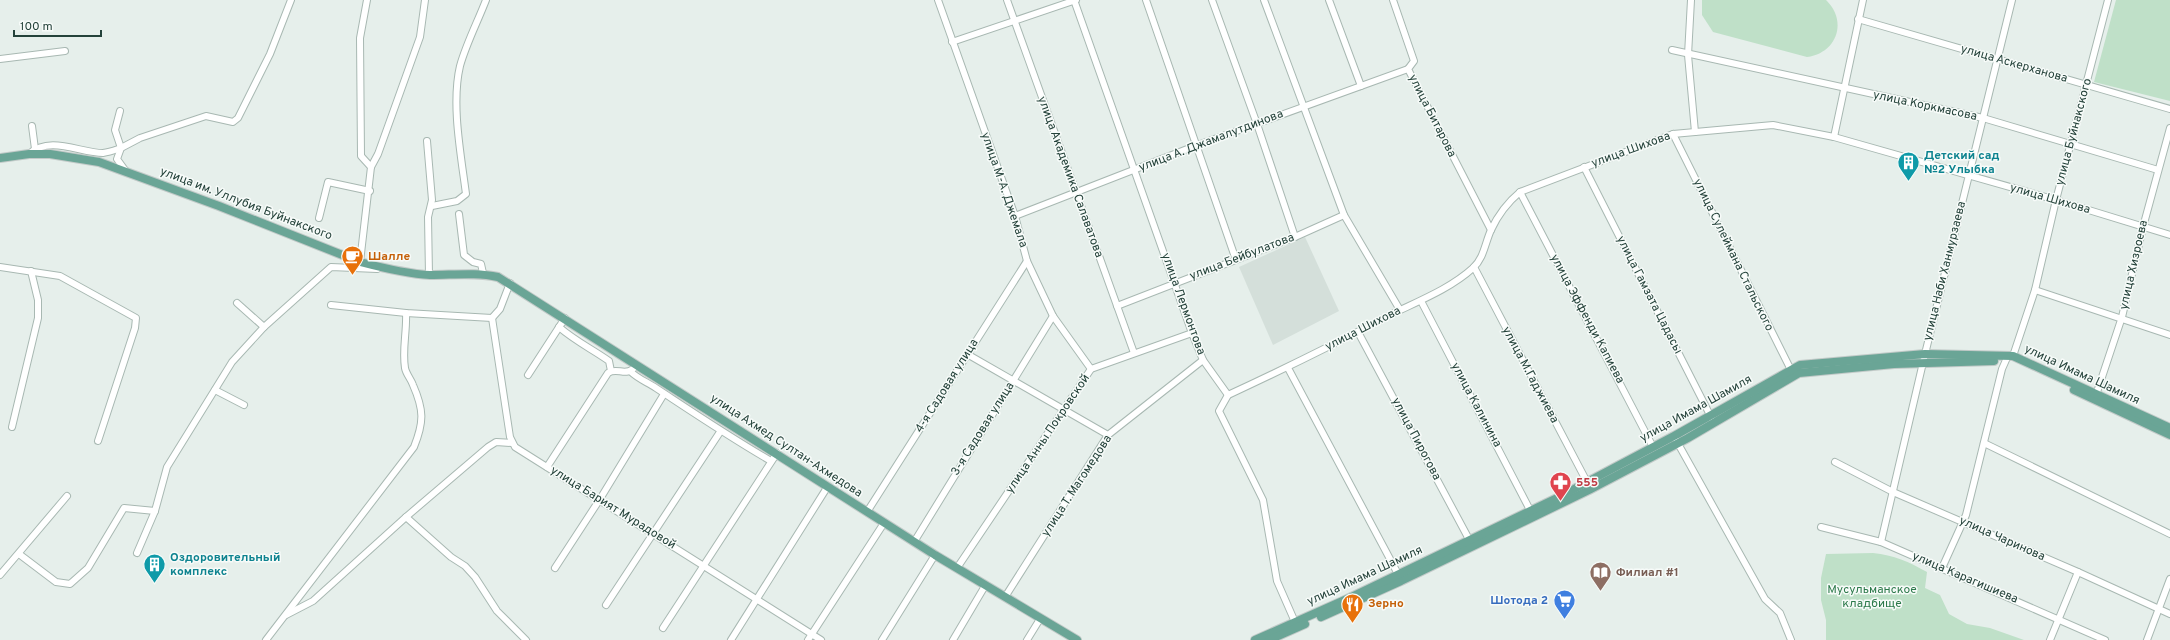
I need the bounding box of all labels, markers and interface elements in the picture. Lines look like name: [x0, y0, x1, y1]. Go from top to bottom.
scale bar: [14, 12, 101, 38]
text: 100 m: [20, 19, 53, 35]
street label: улица Аскерханова: [1959, 41, 2069, 87]
street label: улица Битарова: [1404, 72, 1460, 160]
street label: улица Буйнакского: [2052, 76, 2096, 187]
street label: улица Коркмасова: [1872, 87, 1978, 125]
street label: улица Академика Салаватова: [1033, 94, 1107, 260]
street label: улица А. Джамалутдинова: [1136, 106, 1286, 176]
street label: улица Шихова: [1589, 128, 1673, 172]
street label: улица М-А. Джемала: [977, 130, 1031, 250]
place label: Детский сад №2 Улыбка: [1924, 148, 1999, 178]
building icon: Детский сад №2 Улыбка: [1896, 150, 1922, 183]
street label: улица им. Уллубия Буйнакского: [158, 164, 335, 244]
street label: улица Сулеймана Стальского: [1689, 176, 1777, 334]
street label: улица Шихова: [2008, 180, 2092, 218]
street label: улица Наби Ханмурзаева: [1920, 200, 1970, 342]
street label: улица Хизроева: [2116, 219, 2152, 311]
street label: улица Бейбулатова: [1187, 230, 1297, 284]
street label: улица Гамзата Цадасы: [1612, 233, 1686, 357]
cafe icon: Шалле: [340, 244, 366, 277]
place label: Шалле: [368, 249, 411, 265]
street label: улица Лермонтова: [1157, 251, 1209, 357]
street label: улица Эффенди Капиева: [1546, 251, 1628, 387]
street label: улица Шихова: [1322, 303, 1404, 355]
street label: улица М.Гаджиева: [1498, 324, 1562, 426]
street label: 4-я Садовая улица: [912, 336, 982, 436]
street label: улица Имама Шамиля: [2022, 341, 2142, 409]
street label: улица Калинина: [1447, 360, 1505, 450]
street label: улица Анны Покровской: [1002, 371, 1094, 497]
street label: улица Имама Шамиля: [1637, 372, 1755, 446]
street label: 3-я Садовая улица: [948, 379, 1018, 479]
street label: улица Ахмед Султан-Ахмедова: [707, 391, 865, 501]
street label: улица Пирогова: [1388, 395, 1444, 483]
street label: улица Т. Магомедова: [1038, 432, 1116, 540]
street label: улица Барият Мурадовой: [547, 463, 679, 553]
pharmacy icon: 555: [1547, 470, 1573, 503]
place label: 555: [1576, 475, 1598, 491]
street label: улица Чаринова: [1956, 513, 2048, 565]
street label: улица Имама Шамиля: [1305, 542, 1425, 610]
street label: улица Карагишиева: [1910, 548, 2020, 608]
place label: Оздоровительный комплекс: [170, 550, 281, 580]
building icon: Оздоровительный комплекс: [142, 552, 168, 585]
library icon: Филиал #1: [1588, 560, 1614, 593]
place label: Филиал #1: [1616, 565, 1679, 581]
park label: Мусульманское кладбище: [1827, 582, 1917, 612]
supermarket icon: Шотода 2: [1551, 588, 1577, 621]
restaurant icon: Зерно: [1339, 591, 1365, 624]
place label: Шотода 2: [1490, 593, 1548, 609]
place label: Зерно: [1368, 596, 1404, 612]

